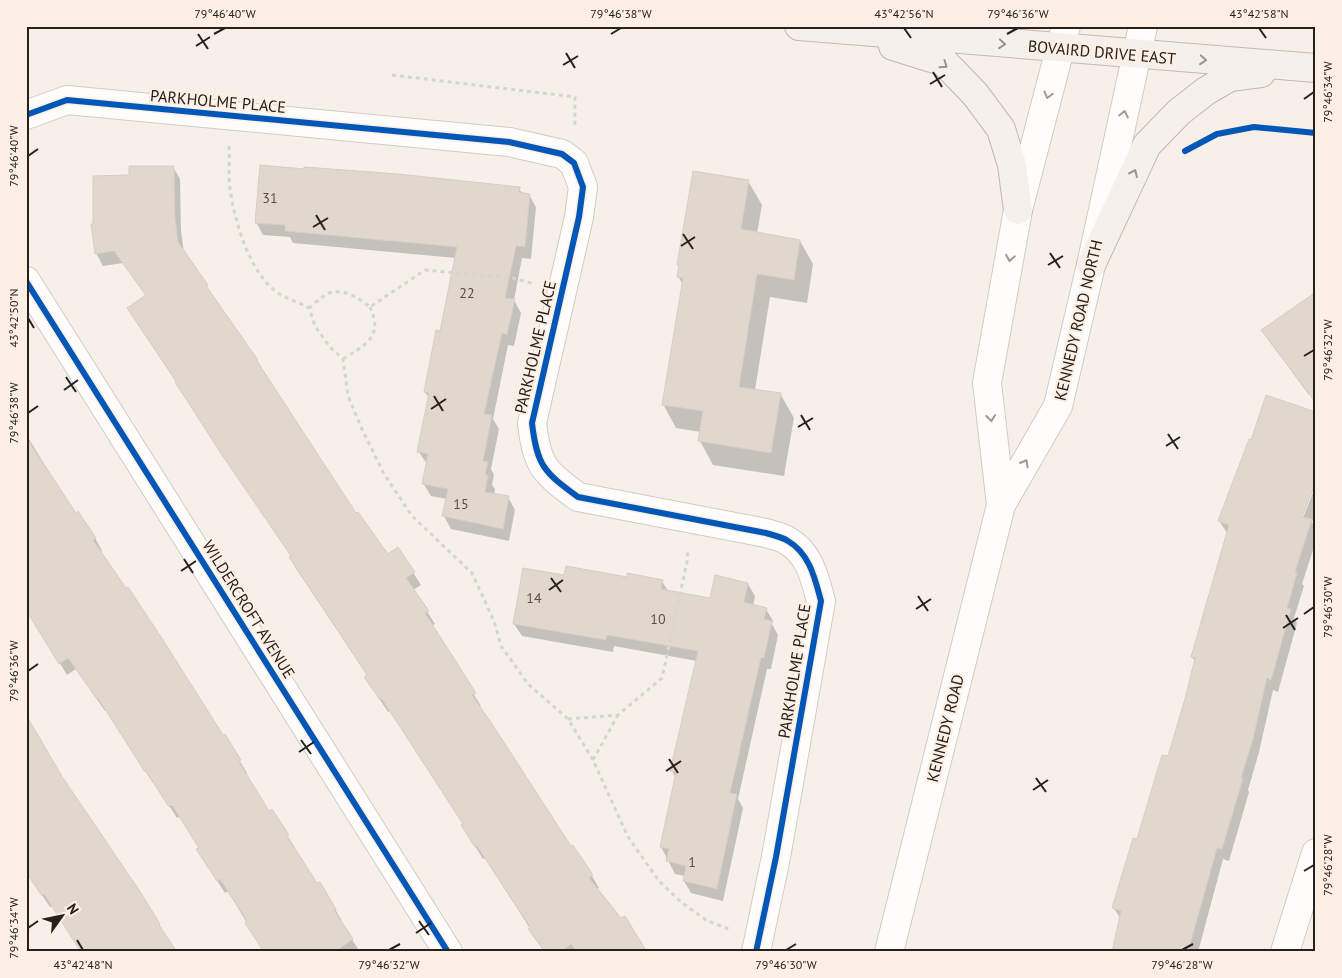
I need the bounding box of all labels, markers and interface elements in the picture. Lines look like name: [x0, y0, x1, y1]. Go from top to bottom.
text: 79°46'40"W: [194, 6, 256, 21]
text: 79°46'38"W: [590, 6, 652, 21]
text: 43°42'56"N: [874, 6, 934, 21]
text: 79°46'36"W: [987, 6, 1049, 21]
text: 43°42'58"N: [1229, 6, 1289, 21]
street label: BOVAIRD DRIVE EAST: [1027, 36, 1177, 68]
one-way arrow: [999, 38, 1007, 49]
one-way arrow: [1199, 54, 1207, 65]
one-way arrow: [939, 58, 948, 68]
text: 79°46'34"W: [1320, 61, 1335, 123]
street label: PARKHOLME PLACE: [149, 85, 287, 117]
one-way arrow: [1043, 91, 1054, 100]
one-way arrow: [1118, 110, 1129, 119]
text: 79°46'40"W: [6, 125, 21, 187]
one-way arrow: [1127, 169, 1138, 178]
house number: 31: [262, 189, 278, 207]
street label: KENNEDY ROAD NORTH: [1050, 238, 1106, 402]
one-way arrow: [1005, 254, 1015, 262]
street label: PARKHOLME PLACE: [510, 278, 560, 416]
house number: 22: [459, 284, 475, 302]
text: 43°42'50"N: [6, 288, 21, 348]
text: 79°46'32"W: [1320, 319, 1335, 381]
text: 79°46'38"W: [6, 382, 21, 444]
one-way arrow: [985, 415, 996, 423]
one-way arrow: [1019, 459, 1029, 468]
house number: 15: [453, 495, 469, 513]
street label: WILDERCROFT AVENUE: [198, 536, 300, 682]
text: 79°46'30"W: [1320, 576, 1335, 638]
house number: 14: [526, 589, 542, 607]
street label: PARKHOLME PLACE: [773, 602, 815, 740]
house number: 10: [650, 610, 666, 628]
text: 79°46'36"W: [6, 640, 21, 702]
street label: KENNEDY ROAD: [922, 672, 968, 784]
text: 79°46'28"W: [1320, 834, 1335, 896]
house number: 1: [688, 853, 696, 871]
north arrow: [38, 890, 88, 940]
text: 79°46'34"W: [6, 897, 21, 959]
text: N: [63, 900, 83, 918]
text: 43°42'48"N: [53, 957, 113, 972]
text: 79°46'32"W: [358, 957, 420, 972]
text: 79°46'30"W: [755, 957, 817, 972]
text: 79°46'28"W: [1151, 957, 1213, 972]

